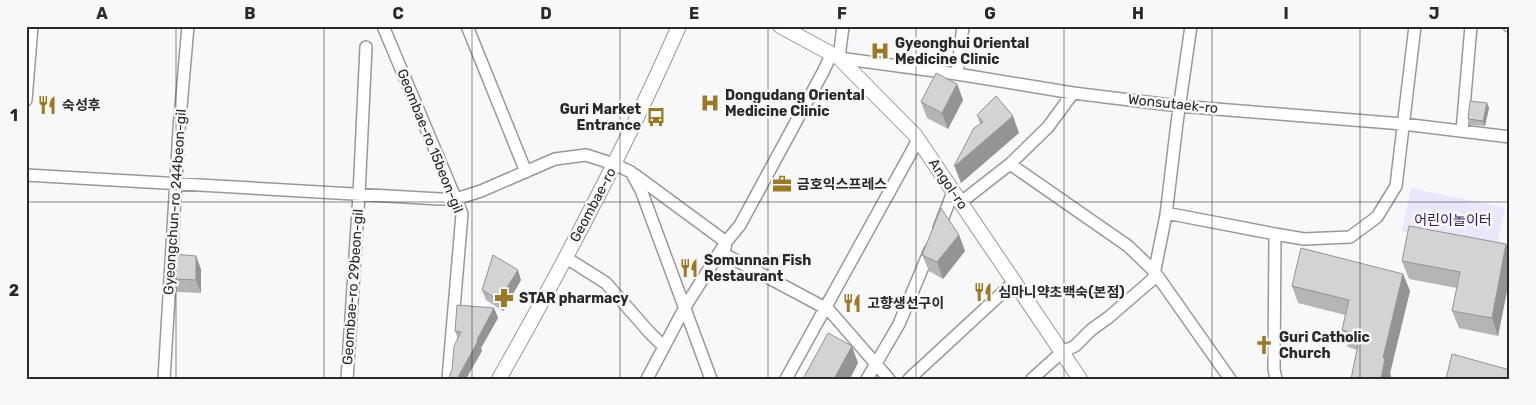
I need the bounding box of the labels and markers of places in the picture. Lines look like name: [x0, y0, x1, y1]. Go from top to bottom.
place label: Gyeonghui Oriental Medicine Clinic: [895, 35, 1029, 68]
hospital icon: Gyeonghui Oriental Medicine Clinic: [869, 40, 891, 62]
place label: Dongudang Oriental Medicine Clinic: [725, 87, 865, 120]
hospital icon: Dongudang Oriental Medicine Clinic: [699, 92, 721, 114]
restaurant icon: 숙성후: [36, 94, 58, 116]
place label: 숙성후: [62, 97, 101, 114]
place label: Guri Market Entrance: [560, 101, 641, 134]
bus stop icon: Guri Market Entrance: [645, 106, 667, 128]
office icon: 금호익스프레스: [771, 173, 793, 195]
place label: 금호익스프레스: [797, 176, 887, 193]
place label: Somunnan Fish Restaurant: [704, 252, 811, 285]
restaurant icon: Somunnan Fish Restaurant: [678, 257, 700, 279]
restaurant icon: 심마니약초백숙(본점): [972, 281, 994, 303]
place label: 심마니약초백숙(본점): [998, 284, 1125, 301]
pharmacy icon: STAR pharmacy: [493, 287, 515, 309]
place label: STAR pharmacy: [519, 290, 629, 307]
restaurant icon: 고향생선구이: [841, 292, 863, 314]
place label: 고향생선구이: [867, 295, 944, 312]
place label: Guri Catholic Church: [1279, 329, 1370, 362]
church icon: Guri Catholic Church: [1253, 334, 1275, 356]

